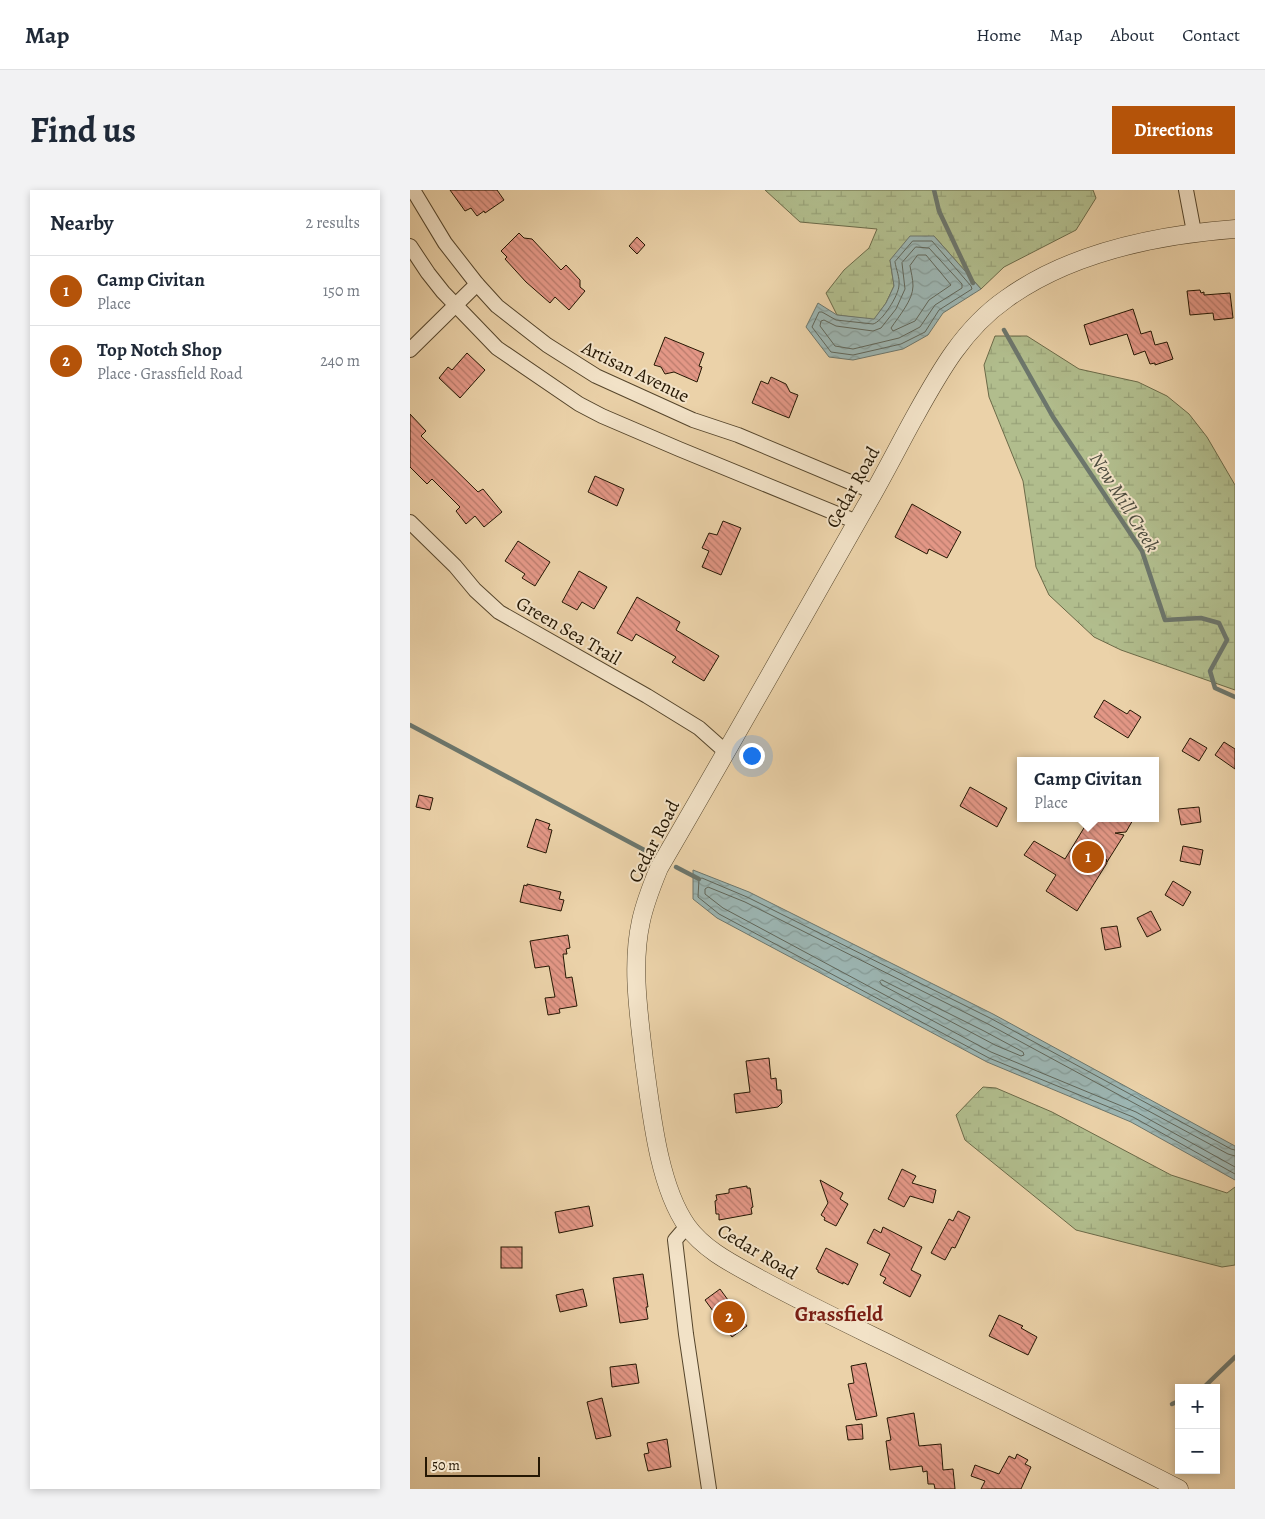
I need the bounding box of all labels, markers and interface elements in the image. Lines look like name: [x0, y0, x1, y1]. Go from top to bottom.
text: Map: [25, 19, 69, 51]
text: Home: [976, 23, 1021, 47]
text: Map: [1049, 23, 1082, 47]
text: About: [1110, 23, 1154, 47]
text: Contact: [1182, 23, 1240, 47]
text: Find us: [30, 106, 136, 154]
button: Directions: [1112, 106, 1235, 154]
text: Nearby: [50, 209, 113, 237]
text: 2 results: [305, 212, 360, 234]
text: Camp Civitan: [97, 267, 205, 293]
text: 1: [63, 280, 69, 302]
text: 150 m: [323, 280, 360, 302]
text: Place: [97, 293, 131, 315]
street label: Artisan Avenue: [576, 334, 694, 409]
text: Top Notch Shop: [97, 337, 222, 363]
text: 2: [62, 350, 70, 372]
text: 240 m: [320, 350, 360, 372]
text: Place · Grassfield Road: [97, 363, 243, 385]
street label: Cedar Road: [820, 441, 886, 533]
water label: New Mill Creek: [1083, 447, 1166, 557]
street label: Green Sea Trail: [511, 590, 626, 672]
your location: [739, 743, 765, 769]
popup: [1017, 757, 1159, 822]
text: Camp Civitan: [1034, 766, 1142, 792]
text: Place: [1034, 792, 1068, 814]
street label: Cedar Road: [622, 795, 686, 887]
pin: 1: [1072, 838, 1104, 876]
street label: Cedar Road: [712, 1218, 803, 1287]
pin: 2: [713, 1298, 745, 1336]
district label: Grassfield: [795, 1300, 884, 1328]
map controls: [1175, 1384, 1220, 1474]
button: +: [1175, 1384, 1220, 1429]
button: −: [1175, 1429, 1220, 1474]
scale bar: [425, 1454, 540, 1477]
text: 50 m: [432, 1456, 460, 1475]

